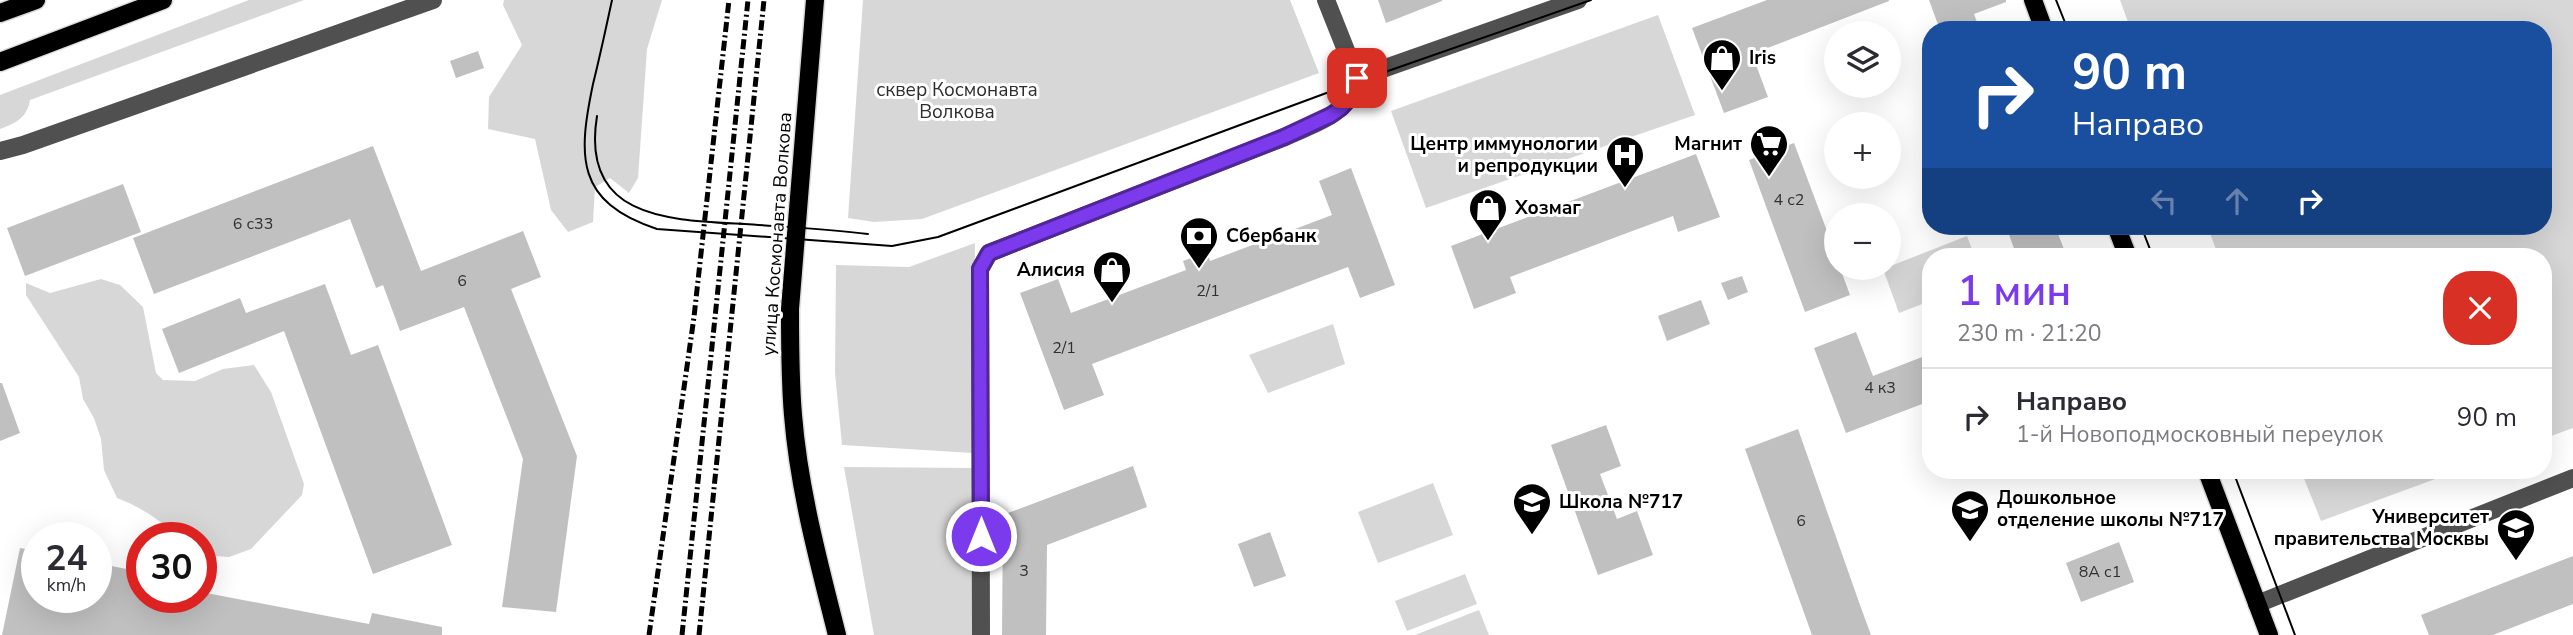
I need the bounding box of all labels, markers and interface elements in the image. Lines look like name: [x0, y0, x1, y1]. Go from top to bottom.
map controls: [1824, 21, 1901, 280]
button: layers: [1824, 21, 1901, 98]
shop icon: Iris: [1701, 37, 1743, 92]
text: 90 m: [2072, 39, 2187, 106]
place label: Iris: [1749, 45, 1776, 71]
pin: [1327, 48, 1387, 108]
icon: right: [1957, 49, 2048, 140]
icon: arrive: [1338, 59, 1376, 97]
park label: сквер Космонавта Волкова: [876, 77, 1038, 125]
text: Направо: [2072, 103, 2204, 146]
street label: улица Космонавта Волкова: [756, 111, 798, 357]
button: +: [1824, 112, 1901, 189]
supermarket icon: Магнит: [1748, 123, 1790, 178]
place label: Центр иммунологии и репродукции: [1410, 131, 1598, 179]
place label: Магнит: [1674, 131, 1742, 157]
hospital icon: Центр иммунологии и репродукции: [1604, 134, 1646, 189]
icon: left: [2145, 182, 2183, 220]
icon: ahead: [2218, 182, 2256, 220]
icon: right: [2291, 182, 2329, 220]
shop icon: Хозмаг: [1467, 187, 1509, 242]
house number: 4 с2: [1774, 189, 1804, 211]
place label: Хозмаг: [1514, 195, 1581, 221]
button: −: [1824, 203, 1901, 280]
house number: 6 с33: [233, 213, 273, 235]
bank icon: Сбербанк: [1178, 215, 1220, 270]
place label: Сбербанк: [1226, 223, 1317, 249]
shop icon: Алисия: [1091, 249, 1133, 304]
place label: Алисия: [1017, 257, 1085, 283]
text: 1 мин: [1957, 263, 2071, 320]
house number: 6: [457, 270, 467, 292]
button: close: [2443, 271, 2517, 345]
house number: 2/1: [1196, 280, 1220, 302]
text: 230 m · 21:20: [1957, 318, 2102, 349]
house number: 2/1: [1052, 337, 1076, 359]
house number: 4 к3: [1864, 377, 1896, 399]
text: Направо: [2016, 384, 2127, 419]
icon: right: [1957, 398, 1995, 436]
text: 90 m: [2457, 400, 2517, 435]
text: 1-й Новоподмосковный переулок: [2016, 419, 2383, 450]
school or university icon: Школа №717: [1511, 481, 1553, 536]
place label: Дошкольное отделение школы №717: [1997, 485, 2224, 533]
school or university icon: Дошкольное отделение школы №717: [1949, 488, 1991, 543]
place label: Школа №717: [1559, 489, 1683, 515]
position arrow: [944, 499, 1018, 573]
place label: Университет правительства Москвы: [2274, 504, 2489, 552]
school or university icon: Университет правительства Москвы: [2495, 507, 2537, 562]
house number: 6: [1796, 510, 1806, 532]
speed limit sign: 30: [126, 522, 217, 613]
text: 24: [45, 535, 88, 582]
house number: 3: [1019, 560, 1029, 582]
house number: 8А с1: [2079, 561, 2121, 583]
text: km/h: [47, 573, 86, 597]

